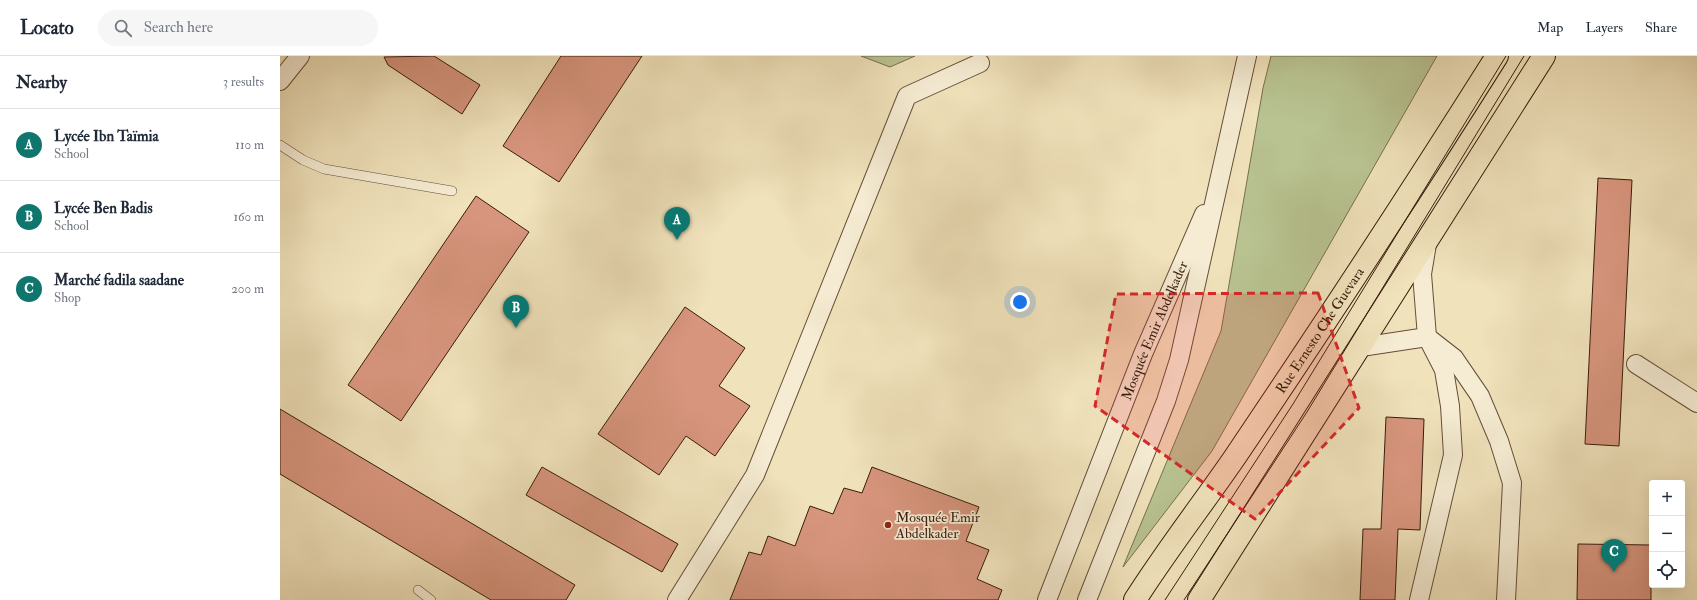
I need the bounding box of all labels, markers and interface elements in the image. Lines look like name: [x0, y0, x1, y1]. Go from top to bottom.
search box: [98, 10, 378, 46]
text: Locato: [20, 16, 74, 40]
icon: search: [112, 17, 134, 39]
text: Search here: [144, 18, 213, 37]
text: Map: [1537, 19, 1563, 36]
text: Layers: [1585, 19, 1623, 36]
text: Share: [1645, 19, 1677, 36]
text: Nearby: [16, 72, 67, 93]
text: 3 results: [223, 74, 264, 90]
text: Lycée Ibn Taïmia: [54, 127, 159, 146]
text: A: [25, 137, 33, 153]
text: 110 m: [235, 137, 264, 153]
text: School: [54, 146, 89, 162]
text: Lycée Ben Badis: [54, 199, 153, 218]
pin: A: [664, 207, 690, 240]
text: B: [25, 209, 33, 225]
text: 160 m: [233, 209, 264, 225]
text: School: [54, 218, 89, 234]
street label: Mosquée Emir Abdelkader: [1118, 258, 1192, 403]
street label: Rue Ernesto Che Guevara: [1272, 264, 1368, 397]
text: Marché fadila saadane: [54, 271, 184, 290]
text: C: [24, 281, 34, 297]
text: 200 m: [231, 281, 264, 297]
text: Shop: [54, 290, 81, 306]
your location: [1010, 292, 1030, 312]
pin: B: [503, 295, 529, 328]
map controls: [1649, 480, 1685, 588]
button: +: [1649, 480, 1685, 516]
place label: Mosquée Emir Abdelkader: [895, 509, 981, 542]
button: −: [1649, 516, 1685, 552]
marker: Mosquée Emir Abdelkader: [883, 520, 893, 530]
pin: C: [1601, 539, 1627, 572]
button: locate: [1649, 552, 1685, 588]

